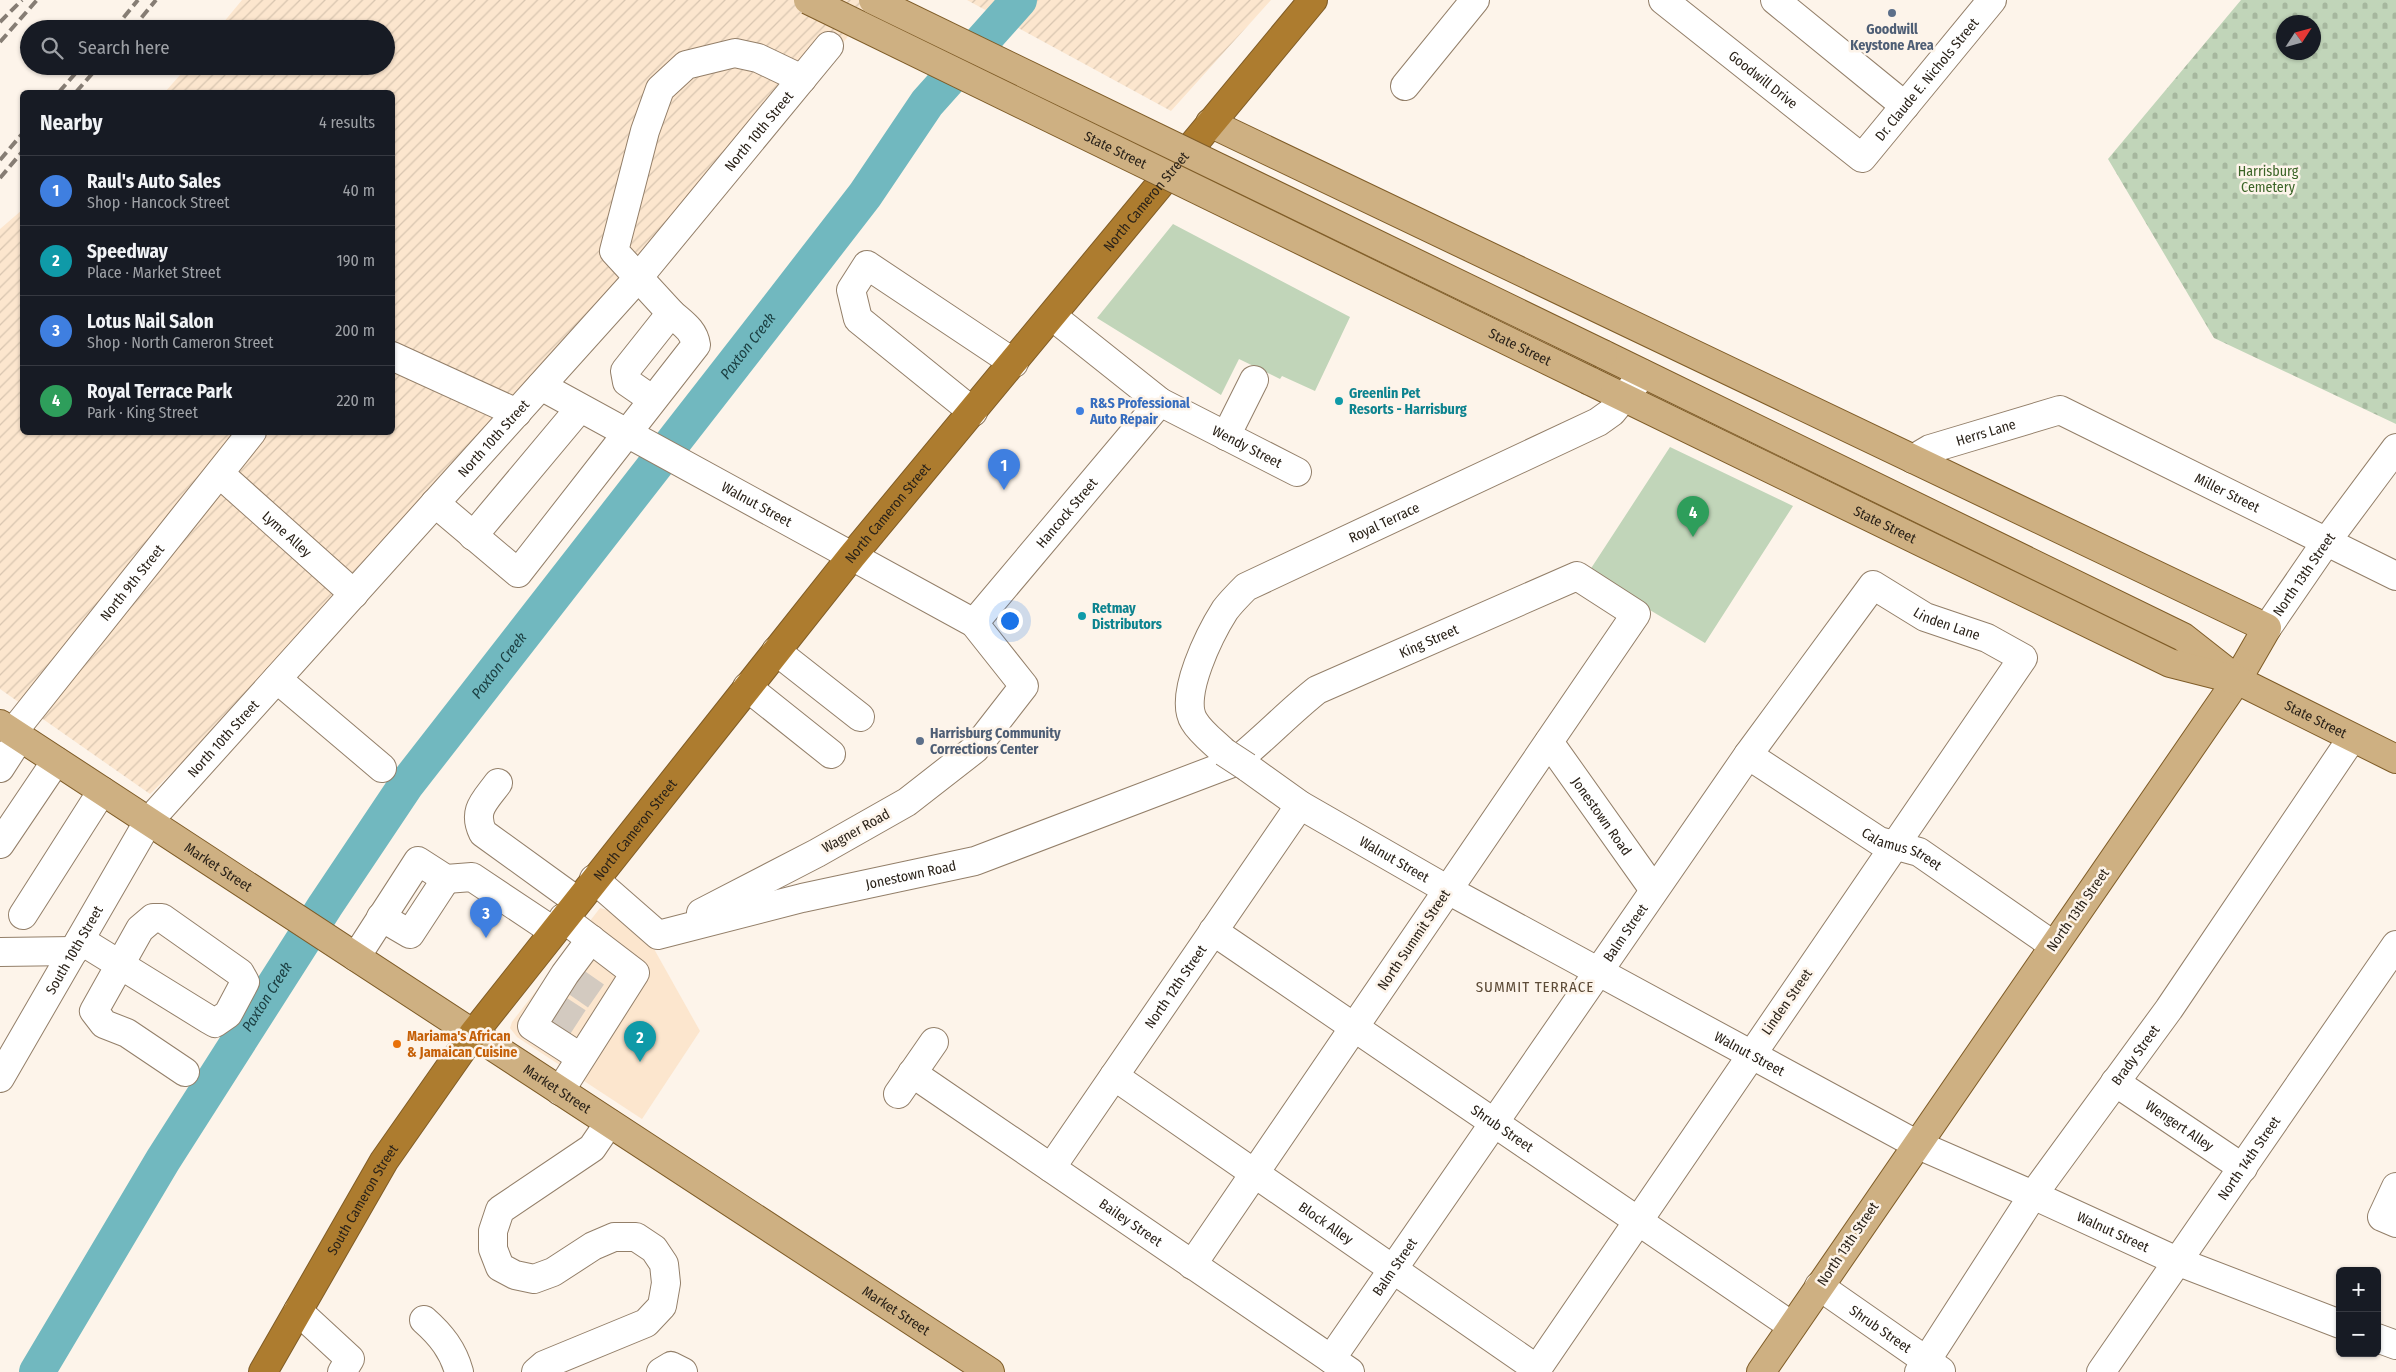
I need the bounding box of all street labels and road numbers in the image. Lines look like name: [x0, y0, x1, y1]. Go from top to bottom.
street label: Dr. Claude E. Nichols Street: [1871, 14, 1982, 144]
street label: Goodwill Drive: [1725, 47, 1801, 112]
street label: North 10th Street: [721, 87, 797, 175]
street label: State Street: [1081, 127, 1150, 172]
street label: North Cameron Street: [1100, 148, 1193, 255]
street label: State Street: [1486, 324, 1554, 369]
street label: North 10th Street: [454, 396, 533, 481]
street label: Herrs Lane: [1954, 415, 2018, 449]
street label: Wendy Street: [1209, 422, 1285, 472]
street label: North Cameron Street: [841, 459, 934, 566]
street label: Miller Street: [2192, 469, 2263, 516]
street label: Hancock Street: [1032, 474, 1101, 551]
street label: Walnut Street: [719, 478, 795, 530]
street label: Royal Terrace: [1346, 498, 1422, 546]
street label: State Street: [1851, 502, 1919, 547]
street label: Lyme Alley: [259, 508, 316, 561]
street label: North 13th Street: [2269, 529, 2339, 619]
street label: North 9th Street: [97, 541, 168, 624]
street label: Linden Lane: [1910, 604, 1982, 644]
street label: King Street: [1397, 620, 1461, 661]
street label: North 10th Street: [184, 696, 263, 781]
street label: State Street: [2282, 697, 2350, 742]
street label: Jonestown Road: [1568, 774, 1635, 859]
street label: North Cameron Street: [590, 775, 681, 884]
street label: Wagner Road: [819, 805, 893, 857]
street label: Calamus Street: [1859, 824, 1945, 874]
street label: Walnut Street: [1356, 832, 1433, 886]
street label: Market Street: [181, 839, 256, 895]
street label: Jonestown Road: [864, 857, 958, 893]
street label: North 13th Street: [2043, 865, 2113, 955]
street label: North Summit Street: [1374, 886, 1454, 994]
street label: Balm Street: [1599, 900, 1651, 965]
street label: South 10th Street: [42, 902, 107, 997]
street label: North 12th Street: [1141, 941, 1210, 1032]
street label: Linden Street: [1758, 965, 1816, 1038]
street label: Brady Street: [2108, 1021, 2163, 1088]
street label: Walnut Street: [1711, 1028, 1788, 1080]
street label: Market Street: [520, 1060, 595, 1117]
street label: Wengert Alley: [2142, 1097, 2218, 1155]
street label: Shrub Street: [1468, 1101, 1537, 1156]
street label: North 14th Street: [2214, 1113, 2284, 1203]
street label: South Cameron Street: [323, 1141, 402, 1258]
street label: Bailey Street: [1096, 1195, 1166, 1250]
street label: Block Alley: [1296, 1198, 1357, 1248]
street label: North 13th Street: [1814, 1199, 1883, 1289]
street label: Walnut Street: [2074, 1208, 2152, 1256]
street label: Balm Street: [1369, 1234, 1421, 1299]
street label: Market Street: [859, 1282, 933, 1339]
street label: Shrub Street: [1846, 1301, 1915, 1357]

